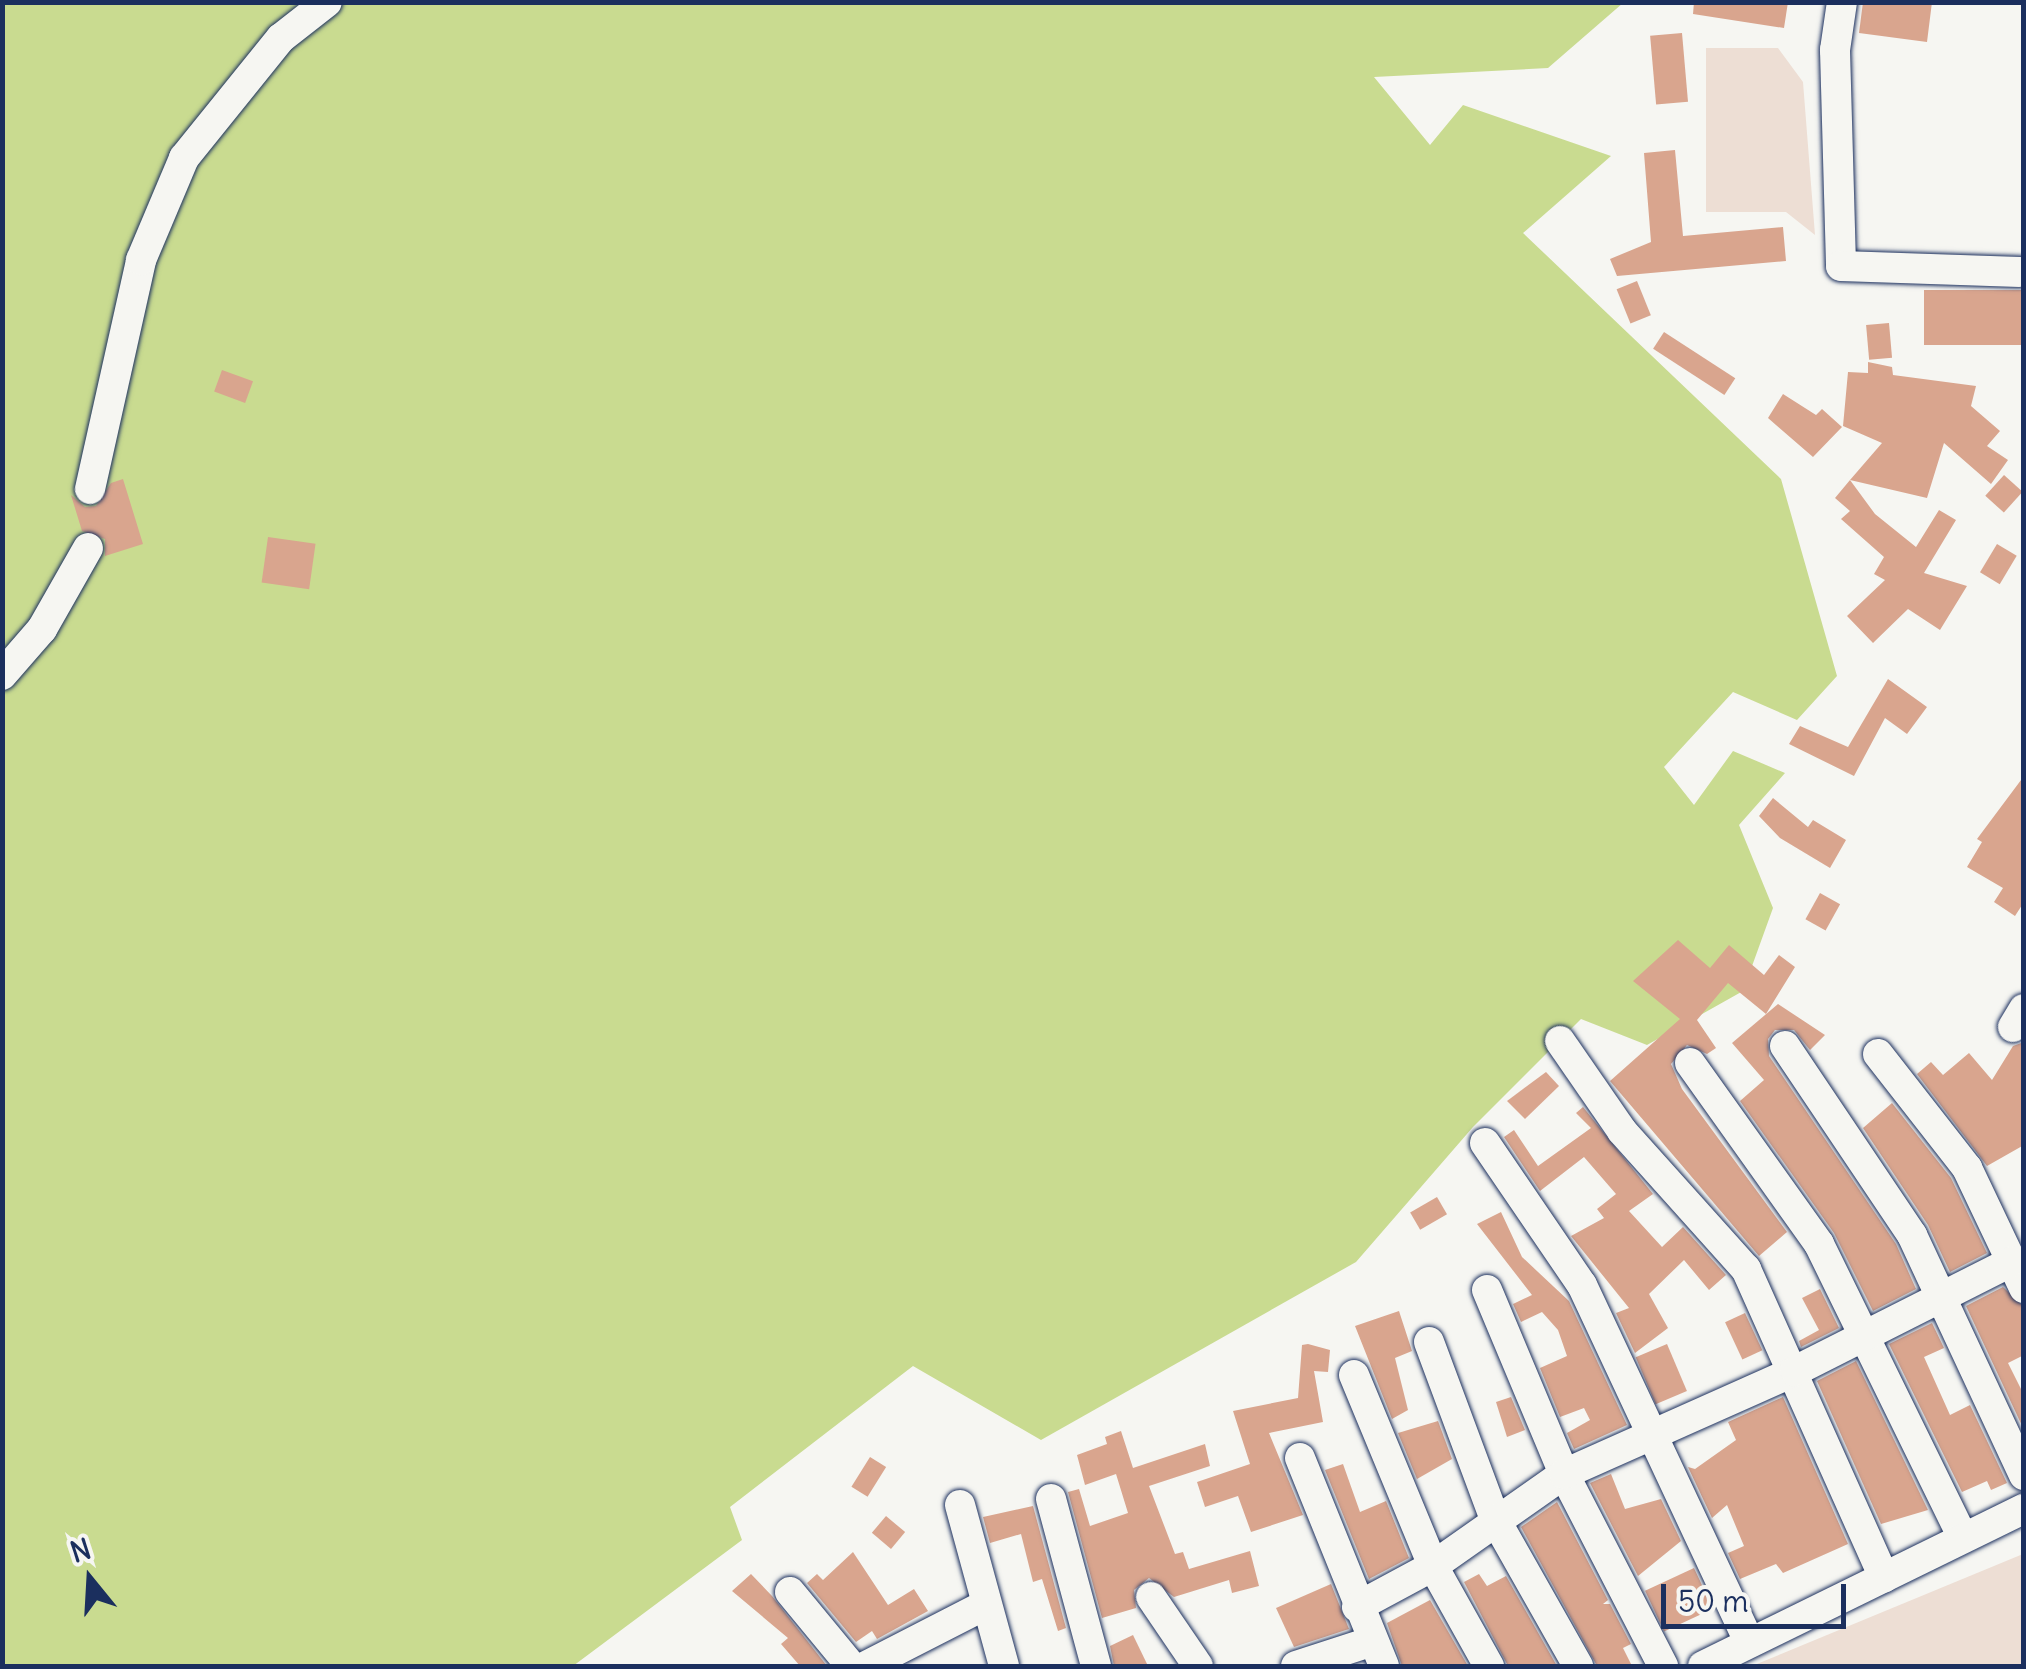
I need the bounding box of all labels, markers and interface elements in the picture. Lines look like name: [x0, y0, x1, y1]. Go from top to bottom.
north arrow: [40, 1529, 140, 1629]
text: N: [66, 1530, 95, 1571]
scale bar: [1666, 1564, 1851, 1626]
text: 50 m: [1678, 1582, 1748, 1620]

